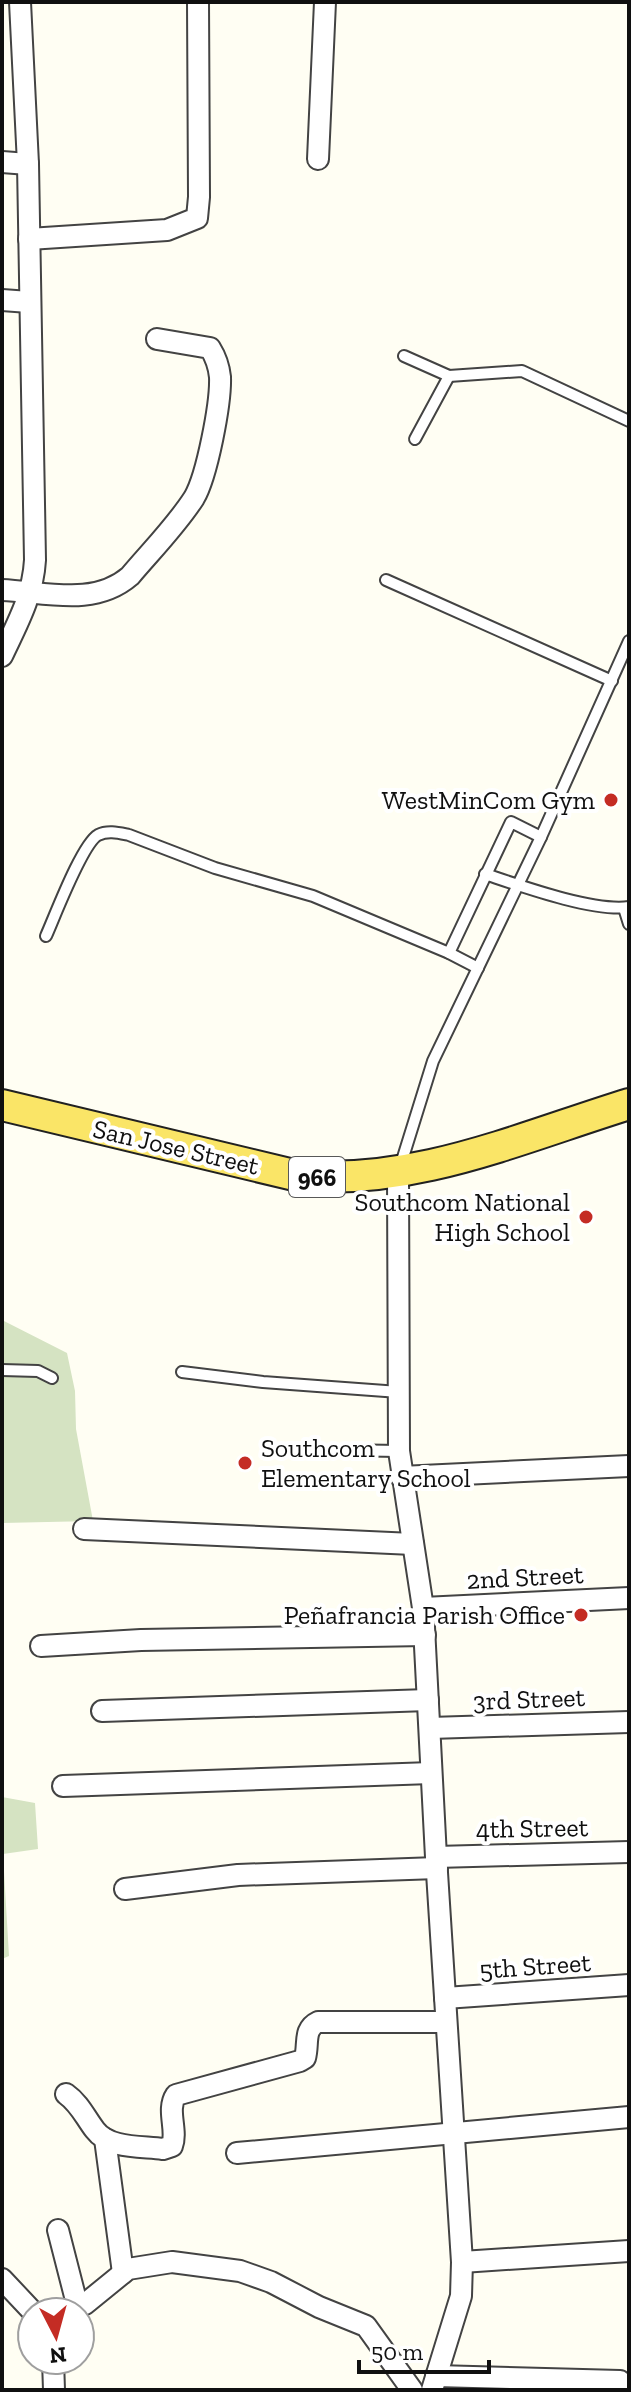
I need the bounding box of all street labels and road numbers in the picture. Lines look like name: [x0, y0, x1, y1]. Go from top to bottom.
street label: San Jose Street: [90, 1112, 262, 1182]
road number: 966: [289, 1157, 345, 1197]
street label: 2nd Street: [466, 1558, 585, 1596]
street label: 3rd Street: [472, 1681, 586, 1717]
street label: 4th Street: [476, 1811, 589, 1845]
street label: 5th Street: [478, 1946, 592, 1986]

